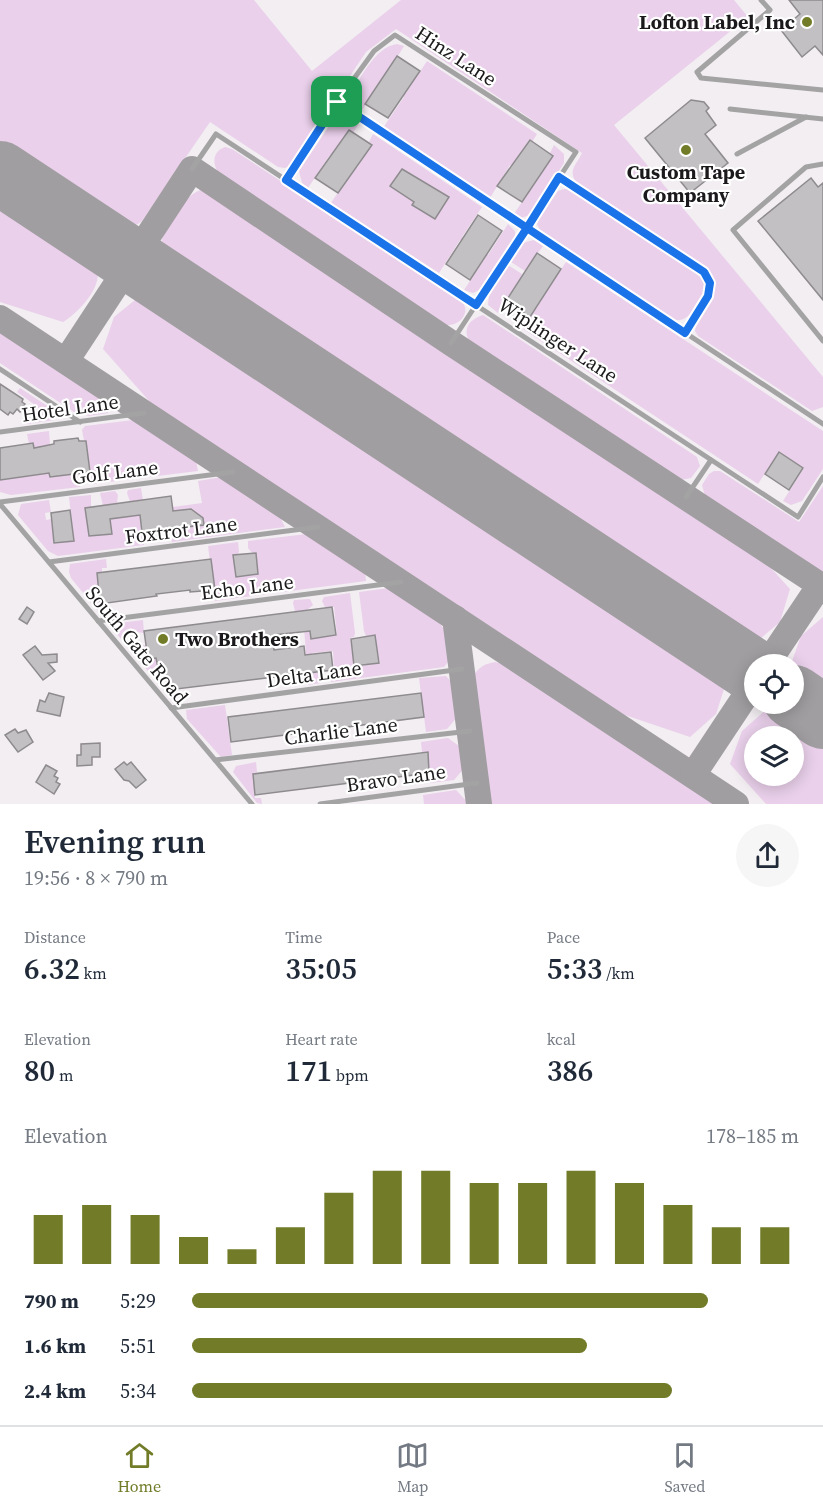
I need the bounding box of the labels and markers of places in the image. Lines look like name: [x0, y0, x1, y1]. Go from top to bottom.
place label: Lofton Label, Inc: [639, 8, 795, 36]
marker: Lofton Label, Inc: [800, 15, 814, 29]
pin: [311, 76, 362, 127]
marker: Custom Tape Company: [679, 143, 693, 157]
place label: Custom Tape Company: [627, 158, 745, 209]
place label: Two Brothers: [175, 625, 299, 653]
marker: Two Brothers: [156, 632, 170, 646]

